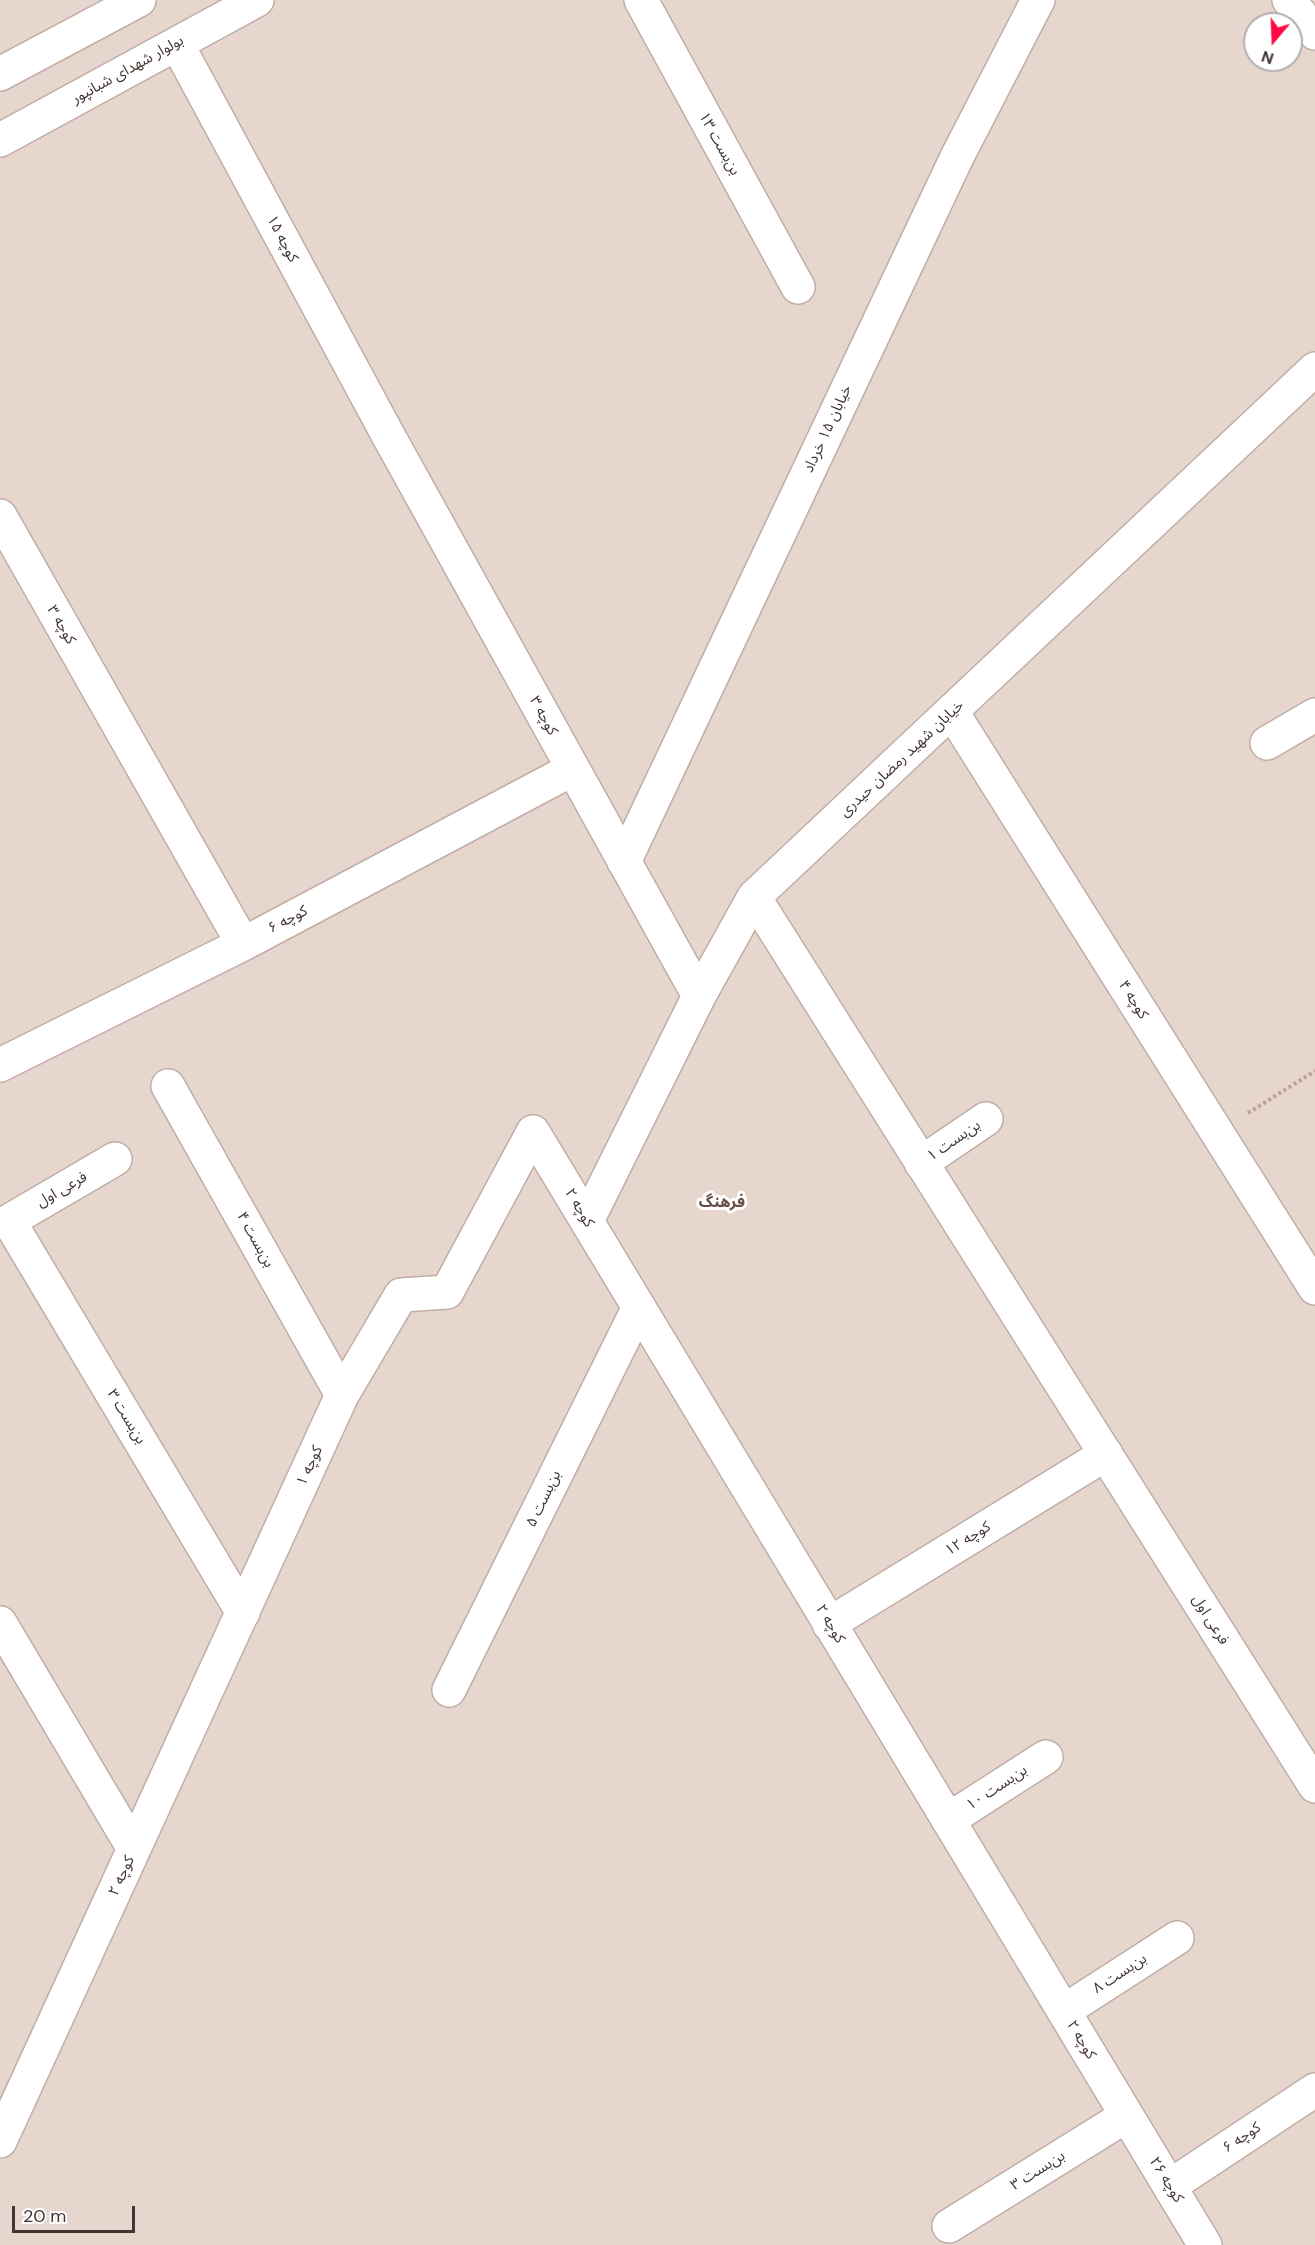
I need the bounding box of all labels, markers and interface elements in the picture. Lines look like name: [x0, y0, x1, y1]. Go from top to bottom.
north arrow: [1243, 12, 1303, 72]
street label: بولوار شهدای شبانپور: [69, 32, 187, 108]
text: N: [1259, 46, 1277, 69]
street label: بن‌بست ۱۳: [694, 109, 744, 179]
street label: کوچه ۱۵: [262, 212, 302, 266]
street label: خیابان ۱۵ خرداد: [800, 382, 856, 476]
street label: کوچه ۳: [43, 602, 79, 648]
street label: کوچه ۳: [525, 693, 561, 739]
street label: خیابان شهید رمضان حیدری: [836, 697, 968, 821]
street label: کوچه ۶: [265, 902, 311, 938]
street label: کوچه ۴: [1114, 977, 1152, 1023]
street label: بن‌بست ۱: [924, 1117, 984, 1165]
street label: فرعی اول: [33, 1168, 91, 1212]
street label: کوچه ۲: [560, 1185, 598, 1231]
district label: فرهنگ: [699, 1193, 745, 1213]
street label: بن‌بست ۴: [232, 1209, 278, 1271]
street label: بن‌بست ۳: [103, 1386, 149, 1448]
street label: کوچه ۱: [293, 1443, 327, 1489]
street label: بن‌بست ۵: [523, 1468, 565, 1530]
street label: کوچه ۱۲: [942, 1518, 994, 1560]
street label: فرعی اول: [1188, 1592, 1232, 1648]
street label: کوچه ۲: [811, 1601, 849, 1647]
street label: بن‌بست ۱۰: [963, 1762, 1031, 1814]
street label: کوچه ۲: [105, 1853, 139, 1899]
street label: بن‌بست ۸: [1090, 1950, 1150, 1998]
street label: کوچه ۲: [1062, 2017, 1100, 2063]
street label: کوچه ۶: [1220, 2119, 1264, 2157]
street label: بن‌بست ۳: [1007, 2147, 1069, 2195]
street label: کوچه ۲۶: [1145, 2154, 1187, 2206]
scale bar: [15, 2194, 138, 2232]
text: 20 m: [23, 2204, 66, 2228]

